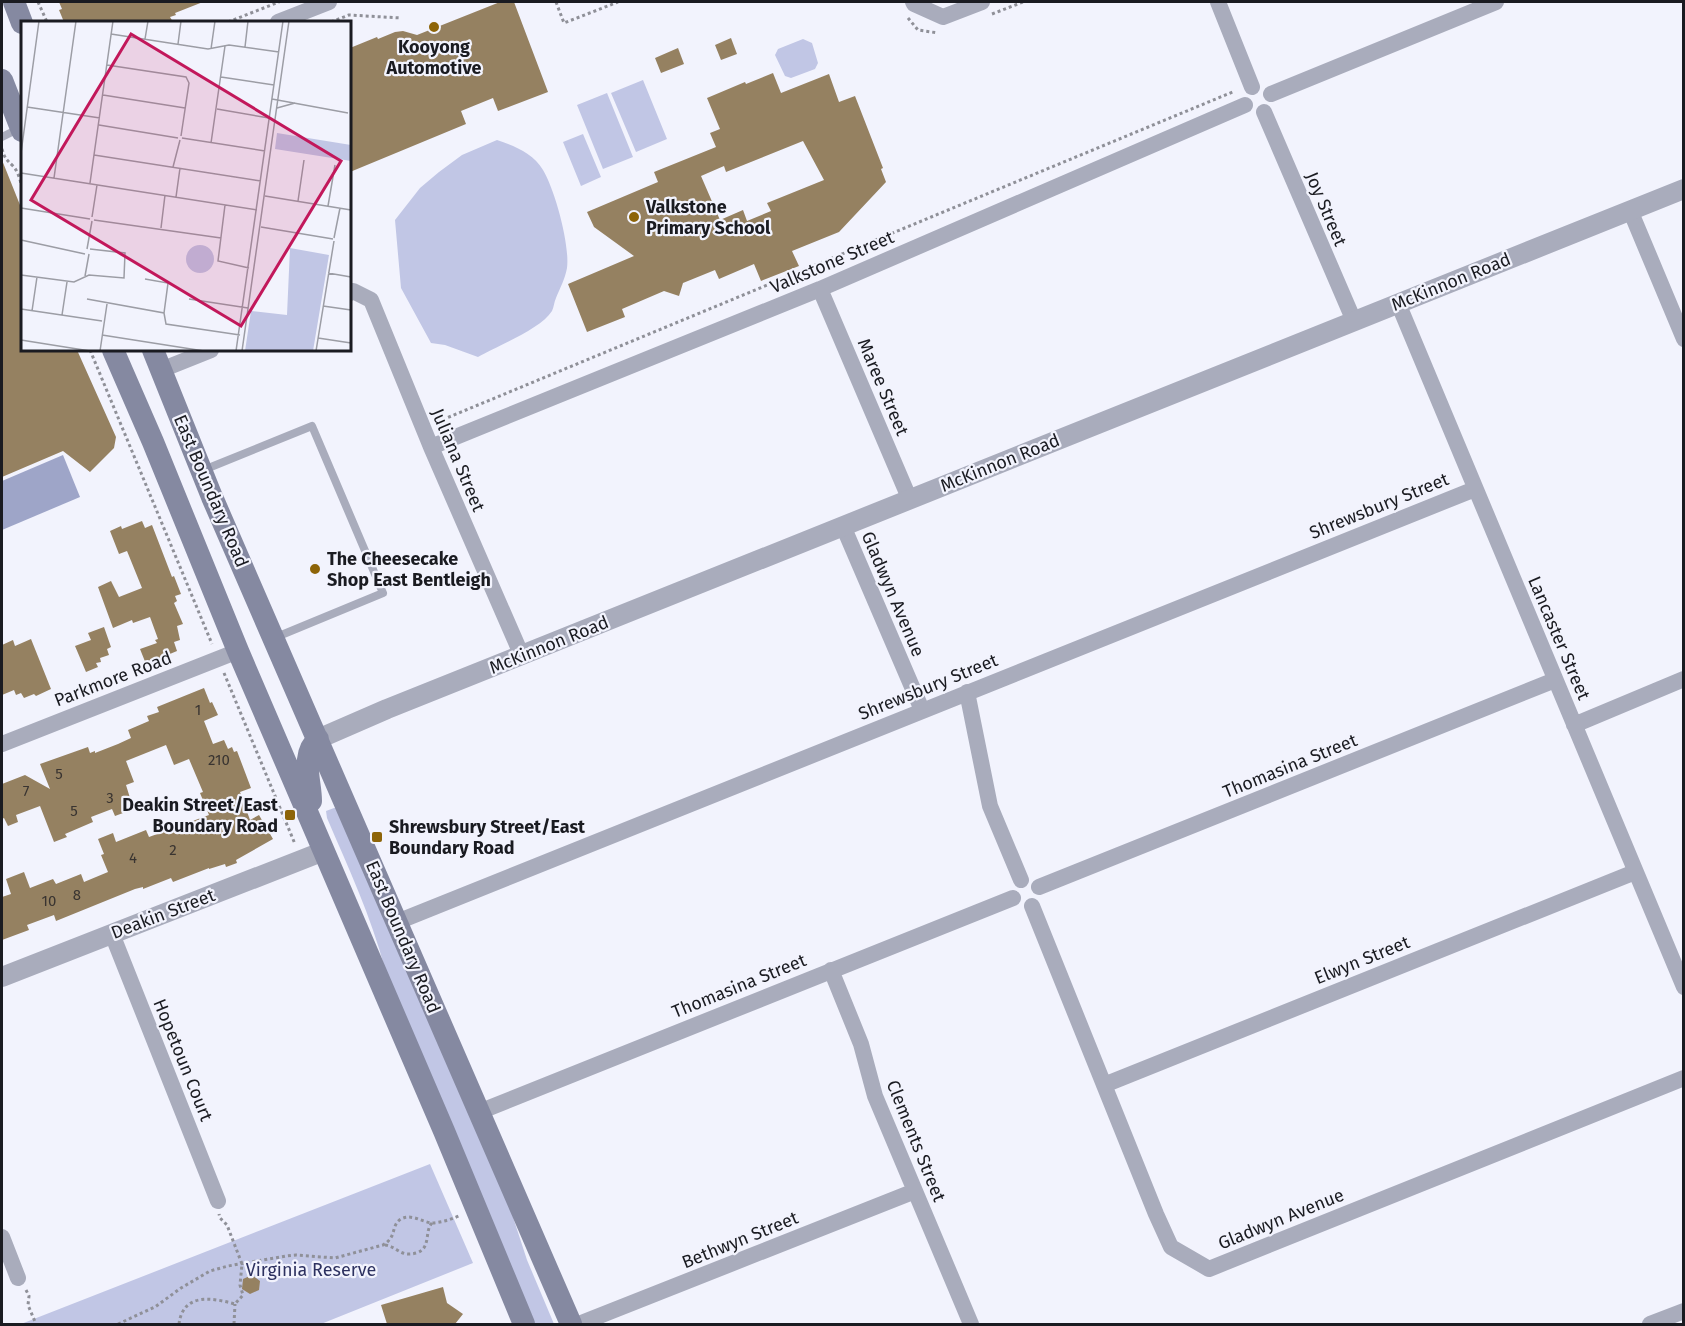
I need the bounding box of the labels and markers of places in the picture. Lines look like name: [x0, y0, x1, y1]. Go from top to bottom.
marker: Kooyong Automotive: [427, 20, 441, 34]
place label: Kooyong Automotive: [386, 36, 481, 79]
place label: Valkstone Primary School: [645, 196, 771, 239]
marker: Valkstone Primary School: [627, 210, 641, 224]
place label: The Cheesecake Shop East Bentleigh: [327, 548, 491, 591]
marker: The Cheesecake Shop East Bentleigh: [308, 562, 322, 576]
place label: Deakin Street/East Boundary Road: [122, 794, 279, 837]
marker: Deakin Street/East Boundary Road: [283, 808, 297, 822]
place label: Shrewsbury Street/East Boundary Road: [389, 816, 586, 859]
marker: Shrewsbury Street/East Boundary Road: [370, 830, 384, 844]

